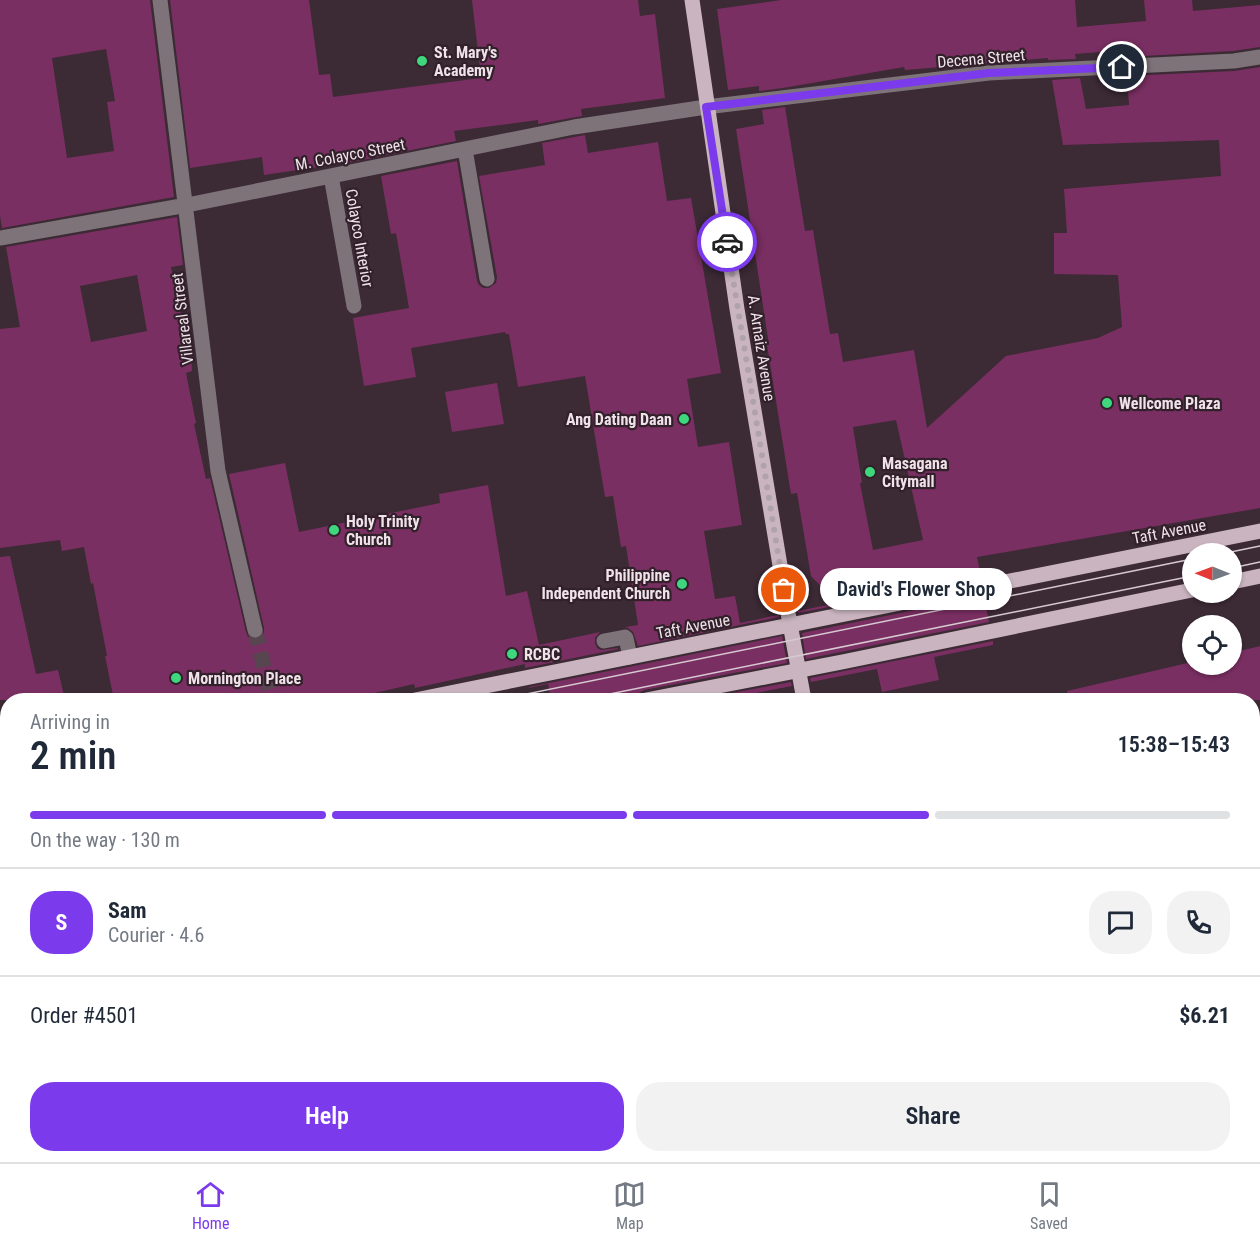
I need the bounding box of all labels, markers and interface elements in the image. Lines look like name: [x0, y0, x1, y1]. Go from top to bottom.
pin: [1096, 41, 1147, 92]
place label: St. Mary's Academy: [434, 43, 497, 80]
street label: Decena Street: [936, 45, 1026, 72]
icon: home: [1105, 50, 1138, 83]
marker: St. Mary's Academy: [415, 54, 429, 68]
street label: M. Colayco Street: [294, 134, 407, 174]
street label: Colayco Interior: [342, 187, 378, 289]
courier: [697, 212, 757, 272]
icon: car: [711, 226, 744, 259]
street label: Villareal Street: [167, 272, 198, 366]
street label: A. Arnaiz Avenue: [744, 294, 779, 402]
place label: Wellcome Plaza: [1119, 394, 1221, 413]
marker: Wellcome Plaza: [1100, 396, 1114, 410]
place label: Ang Dating Daan: [566, 410, 672, 429]
marker: Ang Dating Daan: [677, 412, 691, 426]
place label: Masagana Citymall: [882, 454, 948, 491]
marker: Masagana Citymall: [863, 465, 877, 479]
place label: Holy Trinity Church: [346, 512, 420, 549]
street label: Taft Avenue: [1131, 515, 1208, 548]
marker: Holy Trinity Church: [327, 523, 341, 537]
north arrow: [1182, 543, 1242, 603]
map controls: [1182, 543, 1242, 675]
pin: [758, 564, 809, 615]
place label: Philippine Independent Church: [541, 566, 670, 603]
callout: David's Flower Shop: [820, 569, 1012, 611]
icon: bag: [767, 573, 800, 606]
marker: Philippine Independent Church: [675, 577, 689, 591]
text: David's Flower Shop: [837, 577, 995, 601]
street label: Taft Avenue: [655, 610, 732, 643]
button: locate: [1182, 615, 1242, 675]
place label: RCBC: [524, 645, 560, 664]
marker: RCBC: [505, 647, 519, 661]
place label: Mornington Place: [188, 669, 301, 688]
marker: Mornington Place: [169, 671, 183, 685]
text: Arriving in: [30, 710, 110, 734]
text: 15:38–15:43: [1118, 732, 1230, 757]
text: 2 min: [30, 733, 116, 779]
text: On the way · 130 m: [30, 828, 180, 852]
button: chat: [1089, 891, 1152, 954]
button: phone: [1167, 891, 1230, 954]
text: Sam: [108, 898, 147, 923]
text: S: [56, 910, 67, 935]
text: Courier · 4.6: [108, 923, 204, 947]
text: Order #4501: [30, 1003, 138, 1028]
text: $6.21: [1179, 1003, 1230, 1028]
button: Help: [30, 1082, 624, 1151]
button: Share: [636, 1082, 1230, 1151]
tab: Home: [192, 1178, 229, 1233]
tab: Map: [613, 1178, 646, 1233]
tab: Saved: [1030, 1178, 1068, 1233]

